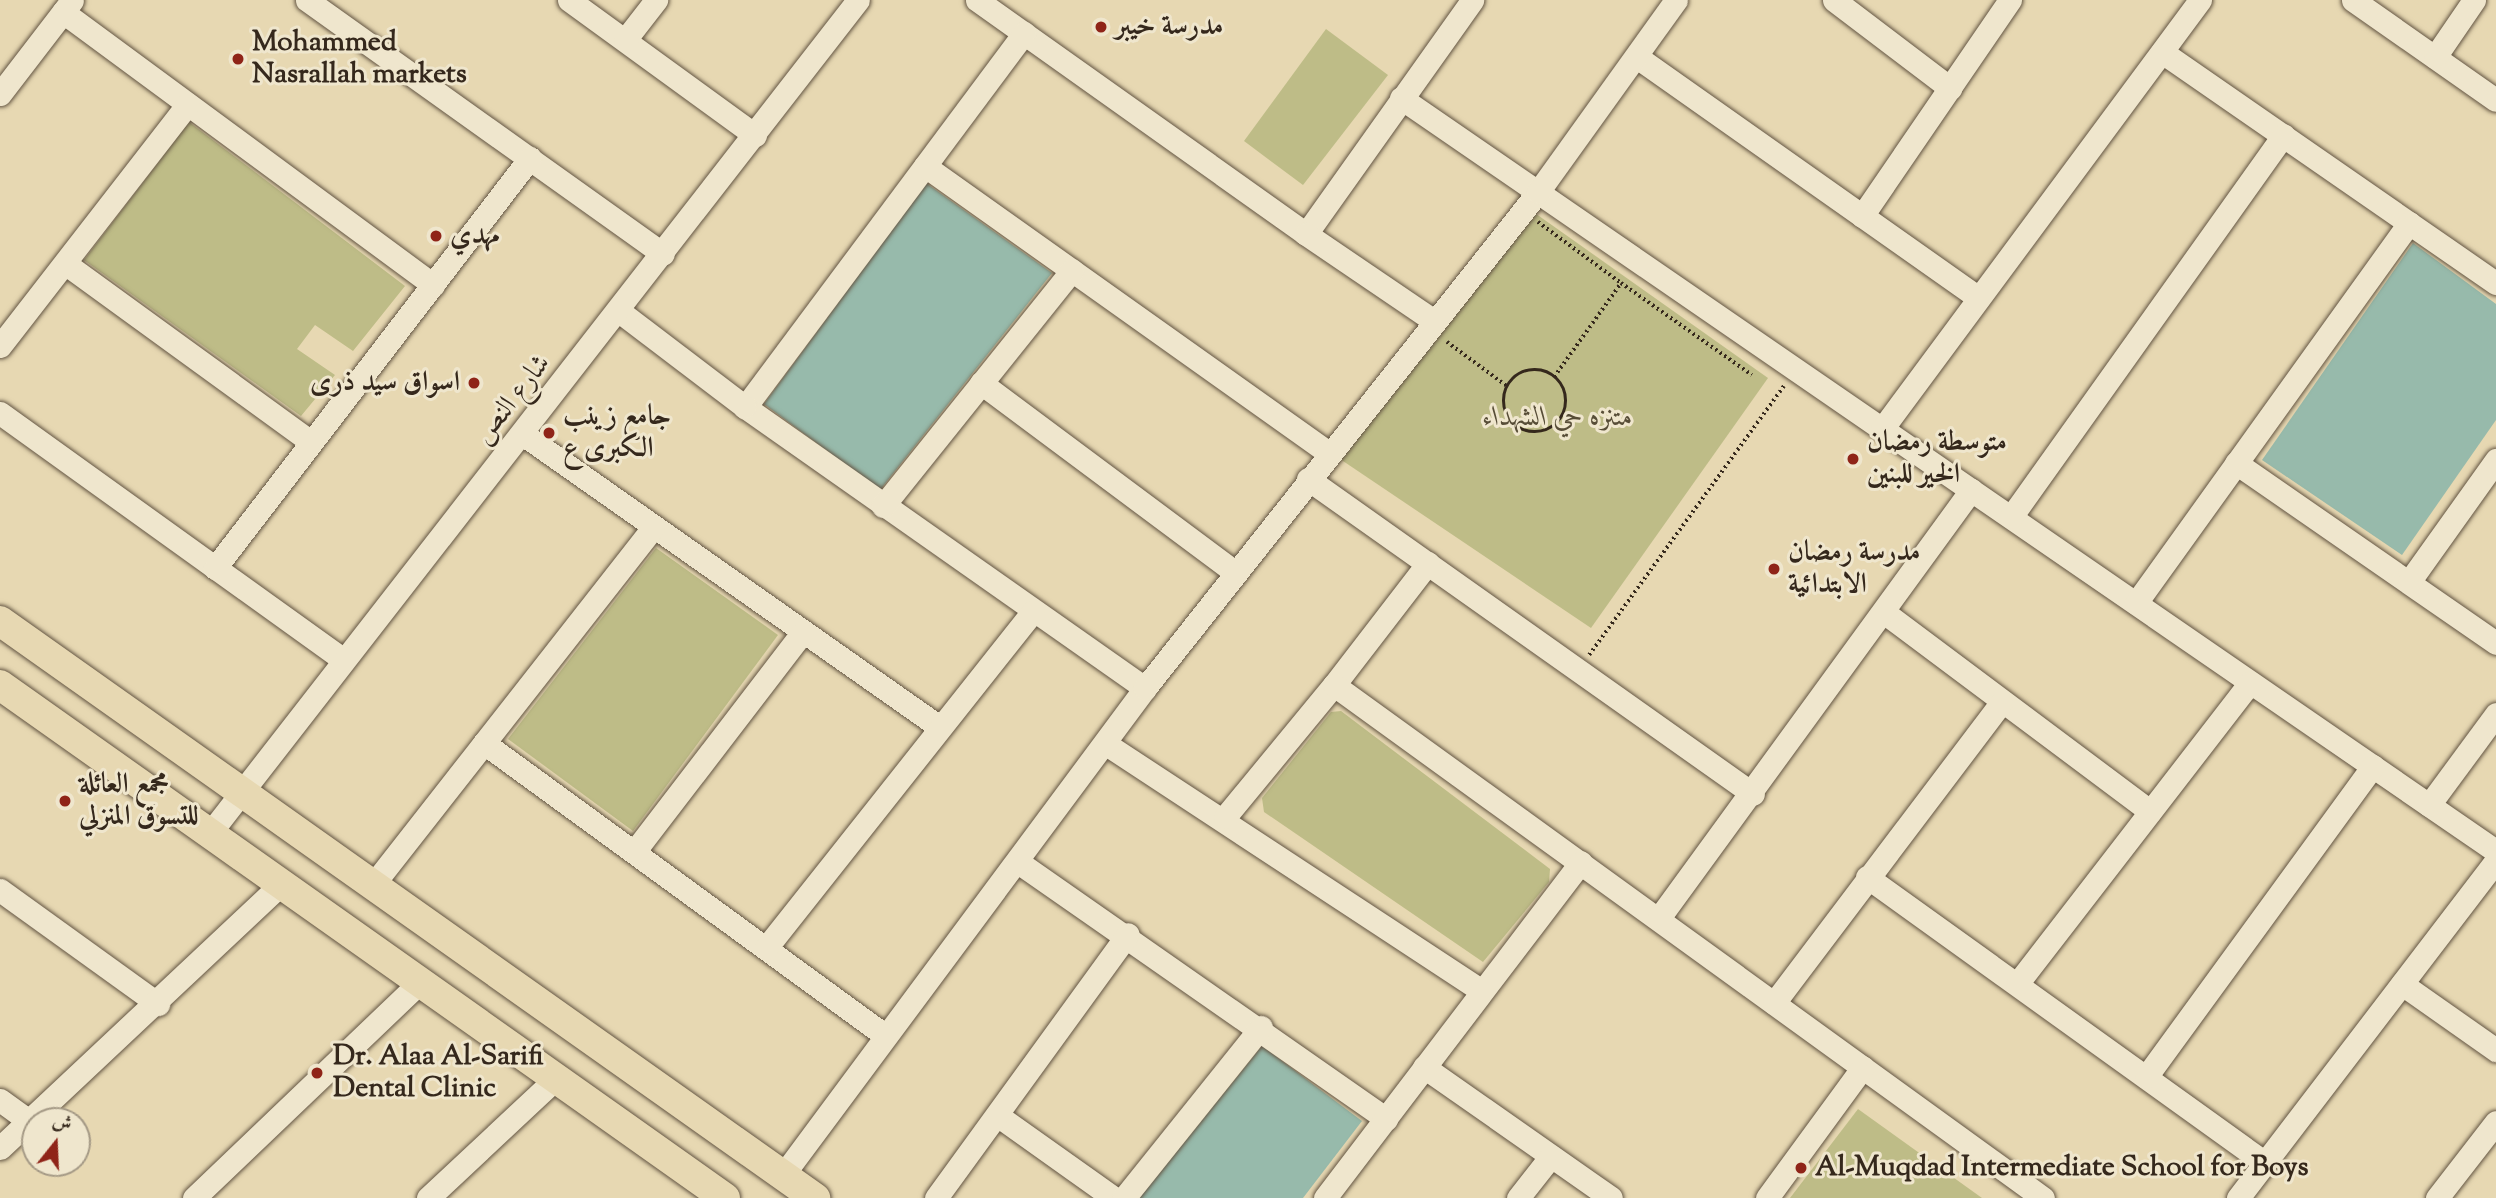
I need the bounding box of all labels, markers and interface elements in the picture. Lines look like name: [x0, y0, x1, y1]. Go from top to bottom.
place label: مدرسة خيبر: [1115, 10, 1223, 44]
marker: مدرسة خيبر: [1093, 19, 1109, 35]
place label: Mohammed Nasrallah markets: [252, 26, 467, 92]
marker: Mohammed Nasrallah markets: [230, 51, 246, 67]
place label: مهدي: [450, 219, 499, 253]
marker: مهدي: [428, 228, 444, 244]
street label: شارع النص: [467, 348, 559, 452]
place label: اسواق سيد ذرى: [310, 366, 460, 400]
marker: اسواق سيد ذرى: [466, 375, 482, 391]
place label: جامع زينب الكبرى ع: [563, 400, 671, 466]
park label: متنزه حي الشهداء: [1483, 401, 1633, 435]
marker: جامع زينب الكبرى ع: [541, 425, 557, 441]
place label: متوسطة رمضان الخير للبنين: [1867, 426, 2007, 492]
marker: متوسطة رمضان الخير للبنين: [1845, 451, 1861, 467]
place label: مدرسة رمضان الابتدائية: [1788, 536, 1920, 602]
marker: مدرسة رمضان الابتدائية: [1766, 561, 1782, 577]
place label: مجمع العائلة للتسوق المنزلي: [79, 768, 199, 834]
marker: مجمع العائلة للتسوق المنزلي: [57, 793, 73, 809]
place label: Dr. Alaa Al-Sarifi Dental Clinic: [333, 1040, 543, 1106]
marker: Dr. Alaa Al-Sarifi Dental Clinic: [307, 1063, 327, 1083]
north arrow: [21, 1107, 91, 1177]
text: ش: [49, 1108, 75, 1139]
place label: Al-Muqdad Intermediate School for Boys: [1815, 1151, 2308, 1185]
marker: Al-Muqdad Intermediate School for Boys: [1793, 1160, 1809, 1176]

